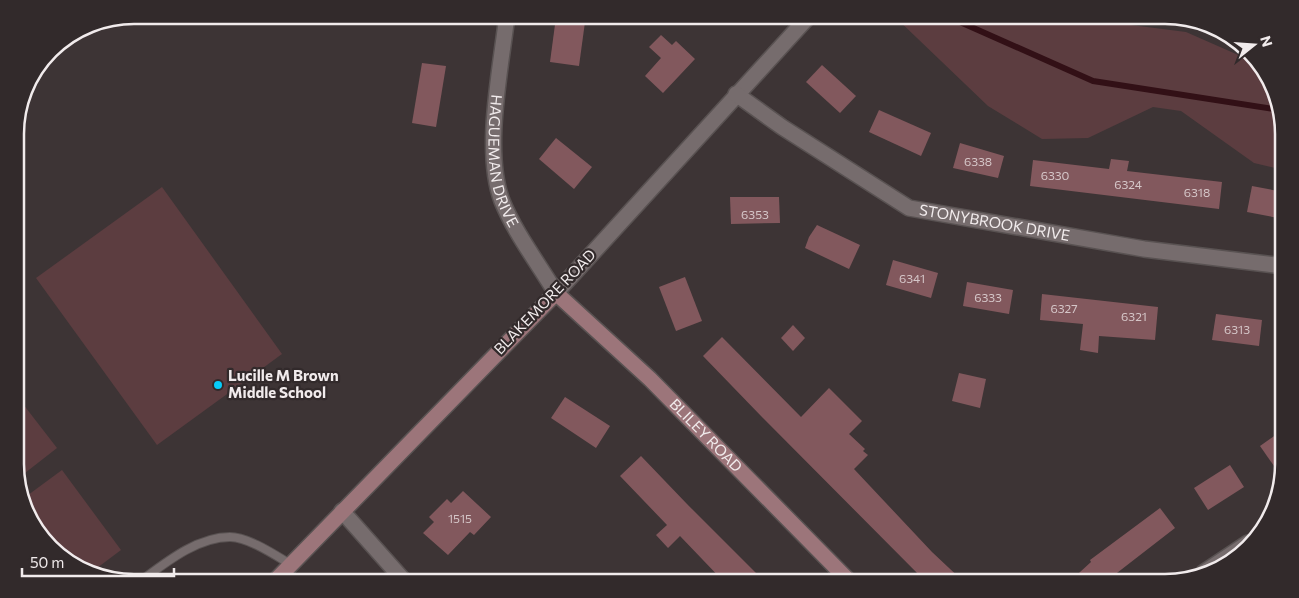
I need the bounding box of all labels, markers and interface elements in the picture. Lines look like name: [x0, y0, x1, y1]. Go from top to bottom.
north arrow: [1229, 20, 1279, 70]
text: N: [1257, 34, 1277, 49]
street label: HAGUEMAN DRIVE: [485, 94, 523, 230]
house number: 6338: [964, 154, 992, 168]
house number: 6330: [1041, 168, 1070, 182]
house number: 6324: [1114, 177, 1142, 191]
house number: 6318: [1184, 185, 1210, 199]
street label: STONYBROOK DRIVE: [918, 200, 1071, 244]
house number: 6353: [741, 207, 769, 221]
street label: BLAKEMORE ROAD: [490, 245, 599, 357]
house number: 6341: [899, 271, 925, 285]
house number: 6333: [974, 290, 1002, 304]
house number: 6327: [1050, 301, 1078, 315]
house number: 6321: [1121, 309, 1147, 323]
house number: 6313: [1224, 322, 1250, 336]
place label: Lucille M Brown Middle School: [228, 366, 339, 401]
marker: Lucille M Brown Middle School: [212, 379, 224, 391]
street label: BLILEY ROAD: [666, 394, 746, 475]
house number: 1515: [448, 511, 472, 525]
scale bar: [22, 546, 175, 578]
text: 50 m: [30, 553, 64, 571]

